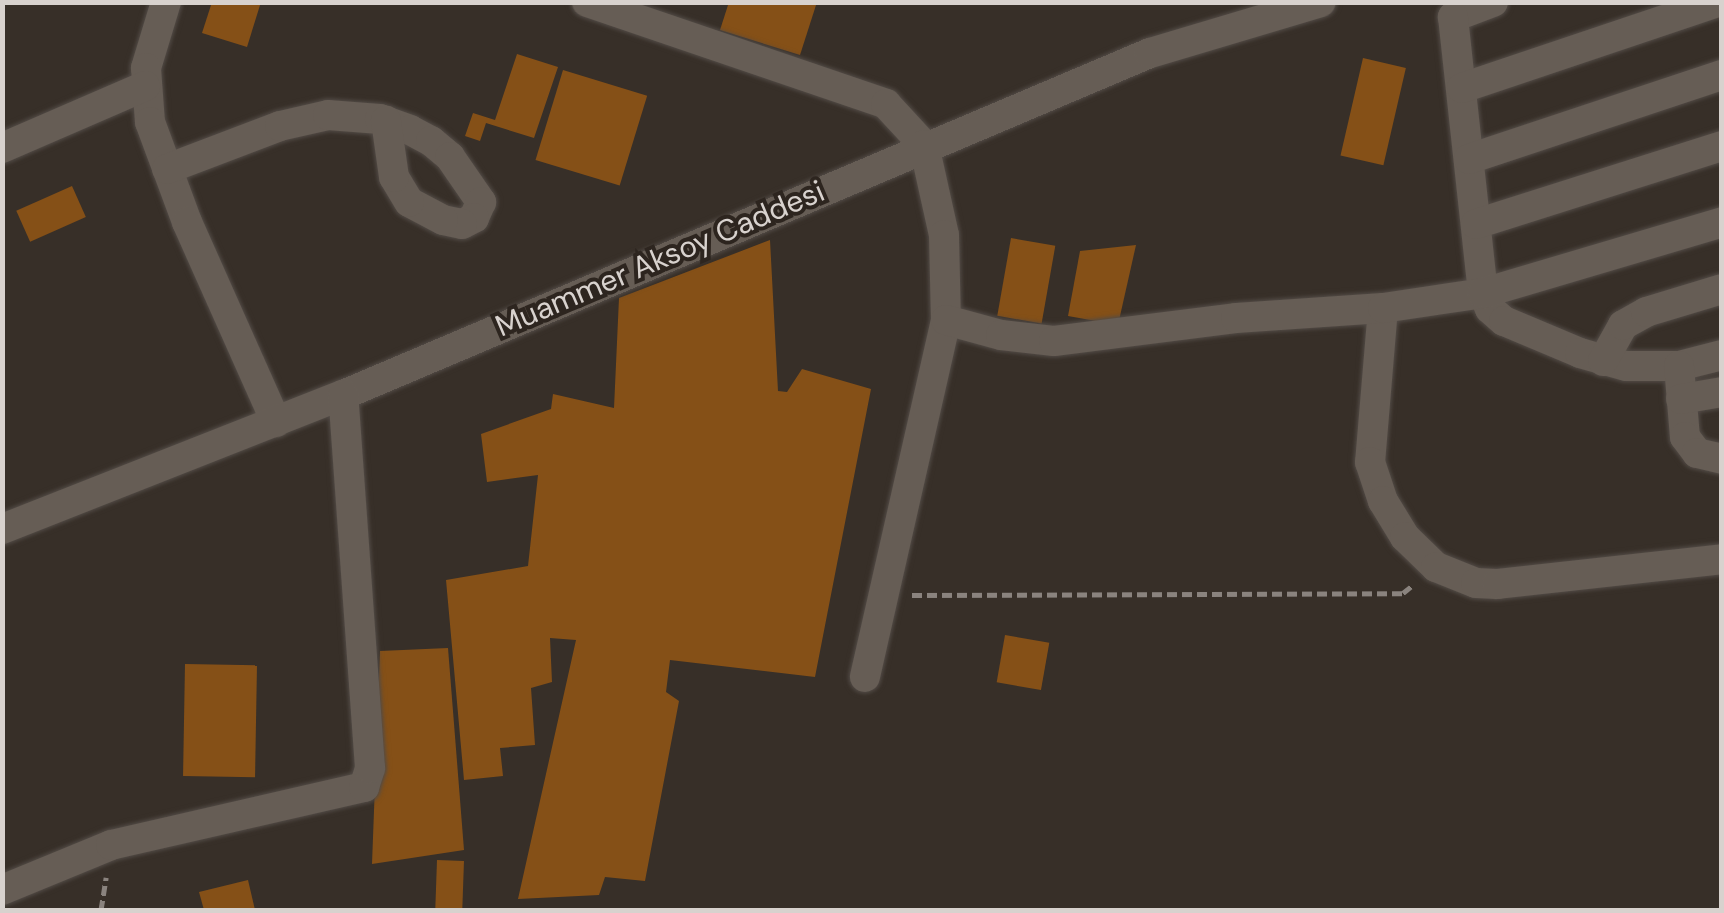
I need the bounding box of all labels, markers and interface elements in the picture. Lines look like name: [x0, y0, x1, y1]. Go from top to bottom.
street label: Muammer Aksoy Caddesi: [490, 173, 830, 345]

